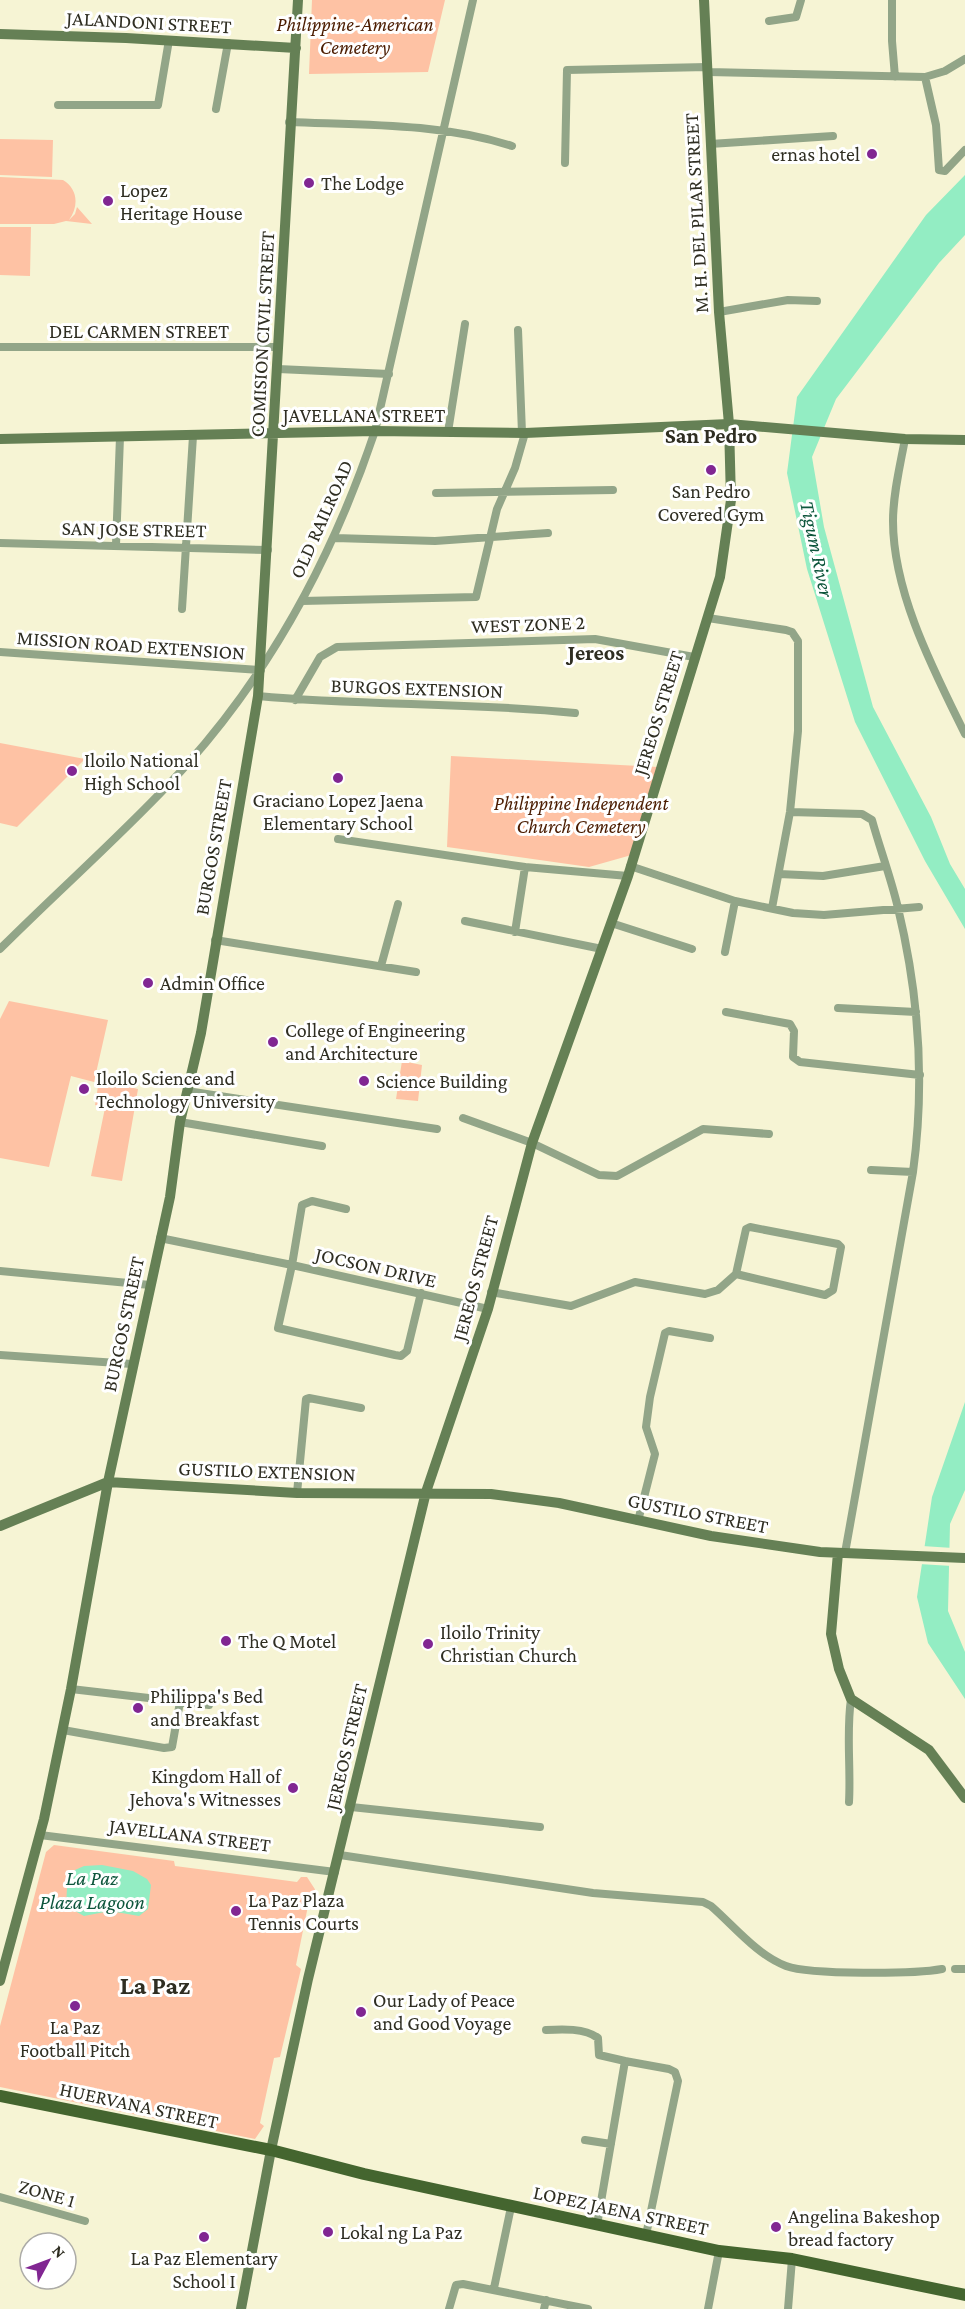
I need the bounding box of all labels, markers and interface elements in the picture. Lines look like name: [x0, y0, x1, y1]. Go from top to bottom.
street label: JALANDONI STREET: [64, 7, 232, 38]
park label: Philippine-American Cemetery: [276, 13, 434, 59]
street label: M. H. DEL PILAR STREET: [680, 112, 712, 314]
place label: ernas hotel: [771, 143, 860, 165]
marker: ernas hotel: [865, 147, 879, 161]
place label: The Lodge: [321, 172, 404, 195]
marker: The Lodge: [302, 176, 316, 190]
place label: Lopez Heritage House: [120, 179, 243, 225]
marker: Lopez Heritage House: [101, 194, 115, 208]
street label: COMISION CIVIL STREET: [246, 230, 278, 438]
street label: DEL CARMEN STREET: [49, 320, 229, 342]
street label: JAVELLANA STREET: [281, 404, 445, 427]
district label: San Pedro: [665, 423, 757, 448]
street label: OLD RAILROAD: [285, 456, 357, 582]
marker: San Pedro Covered Gym: [704, 463, 718, 477]
place label: San Pedro Covered Gym: [658, 480, 764, 526]
water label: Tigum River: [795, 499, 839, 600]
street label: SAN JOSE STREET: [61, 517, 207, 542]
street label: WEST ZONE 2: [471, 611, 585, 637]
street label: MISSION ROAD EXTENSION: [16, 626, 246, 664]
district label: Jereos: [566, 640, 624, 665]
street label: JEREOS STREET: [628, 648, 688, 780]
street label: BURGOS EXTENSION: [330, 674, 504, 702]
place label: Iloilo National High School: [84, 749, 199, 795]
marker: Iloilo National High School: [65, 764, 79, 778]
marker: Graciano Lopez Jaena Elementary School: [331, 771, 345, 785]
street label: BURGOS STREET: [190, 777, 236, 917]
place label: Graciano Lopez Jaena Elementary School: [252, 789, 424, 835]
park label: Philippine Independent Church Cemetery: [494, 792, 669, 838]
place label: Admin Office: [160, 972, 265, 994]
marker: Admin Office: [141, 976, 155, 990]
place label: College of Engineering and Architecture: [285, 1019, 466, 1064]
marker: College of Engineering and Architecture: [266, 1035, 280, 1049]
place label: Iloilo Science and Technology University: [96, 1067, 276, 1113]
place label: Science Building: [376, 1070, 508, 1093]
marker: Science Building: [357, 1074, 371, 1088]
marker: Iloilo Science and Technology University: [77, 1082, 91, 1096]
street label: JEREOS STREET: [447, 1213, 503, 1345]
street label: JOCSON DRIVE: [311, 1242, 439, 1293]
street label: BURGOS STREET: [98, 1254, 148, 1394]
street label: GUSTILO EXTENSION: [178, 1457, 356, 1485]
street label: GUSTILO STREET: [626, 1489, 770, 1537]
place label: Iloilo Trinity Christian Church: [440, 1621, 577, 1666]
place label: The Q Motel: [238, 1630, 336, 1652]
marker: The Q Motel: [219, 1634, 233, 1648]
marker: Iloilo Trinity Christian Church: [421, 1637, 435, 1651]
street label: JEREOS STREET: [320, 1682, 372, 1815]
place label: Philippa's Bed and Breakfast: [150, 1685, 264, 1730]
marker: Philippa's Bed and Breakfast: [131, 1701, 145, 1715]
place label: Kingdom Hall of Jehova's Witnesses: [127, 1765, 282, 1811]
marker: Kingdom Hall of Jehova's Witnesses: [286, 1781, 300, 1795]
street label: JAVELLANA STREET: [106, 1814, 272, 1857]
water label: La Paz Plaza Lagoon: [39, 1866, 145, 1914]
place label: La Paz Plaza Tennis Courts: [248, 1889, 359, 1934]
marker: La Paz Plaza Tennis Courts: [229, 1904, 243, 1918]
district label: La Paz: [120, 1971, 190, 2000]
place label: Our Lady of Peace and Good Voyage: [373, 1989, 515, 2035]
marker: La Paz Football Pitch: [68, 1999, 82, 2013]
marker: Our Lady of Peace and Good Voyage: [354, 2005, 368, 2019]
place label: La Paz Football Pitch: [20, 2016, 130, 2061]
street label: HUERVANA STREET: [58, 2077, 220, 2133]
street label: ZONE 1: [16, 2174, 78, 2212]
street label: LOPEZ JAENA STREET: [531, 2181, 711, 2240]
place label: Angelina Bakeshop bread factory: [788, 2205, 940, 2251]
marker: Angelina Bakeshop bread factory: [769, 2220, 783, 2234]
place label: Lokal ng La Paz: [340, 2221, 462, 2244]
marker: Lokal ng La Paz: [321, 2225, 335, 2239]
marker: La Paz Elementary School I: [197, 2230, 211, 2244]
north arrow: [18, 2231, 78, 2291]
text: N: [49, 2242, 69, 2261]
place label: La Paz Elementary School I: [131, 2247, 278, 2292]

